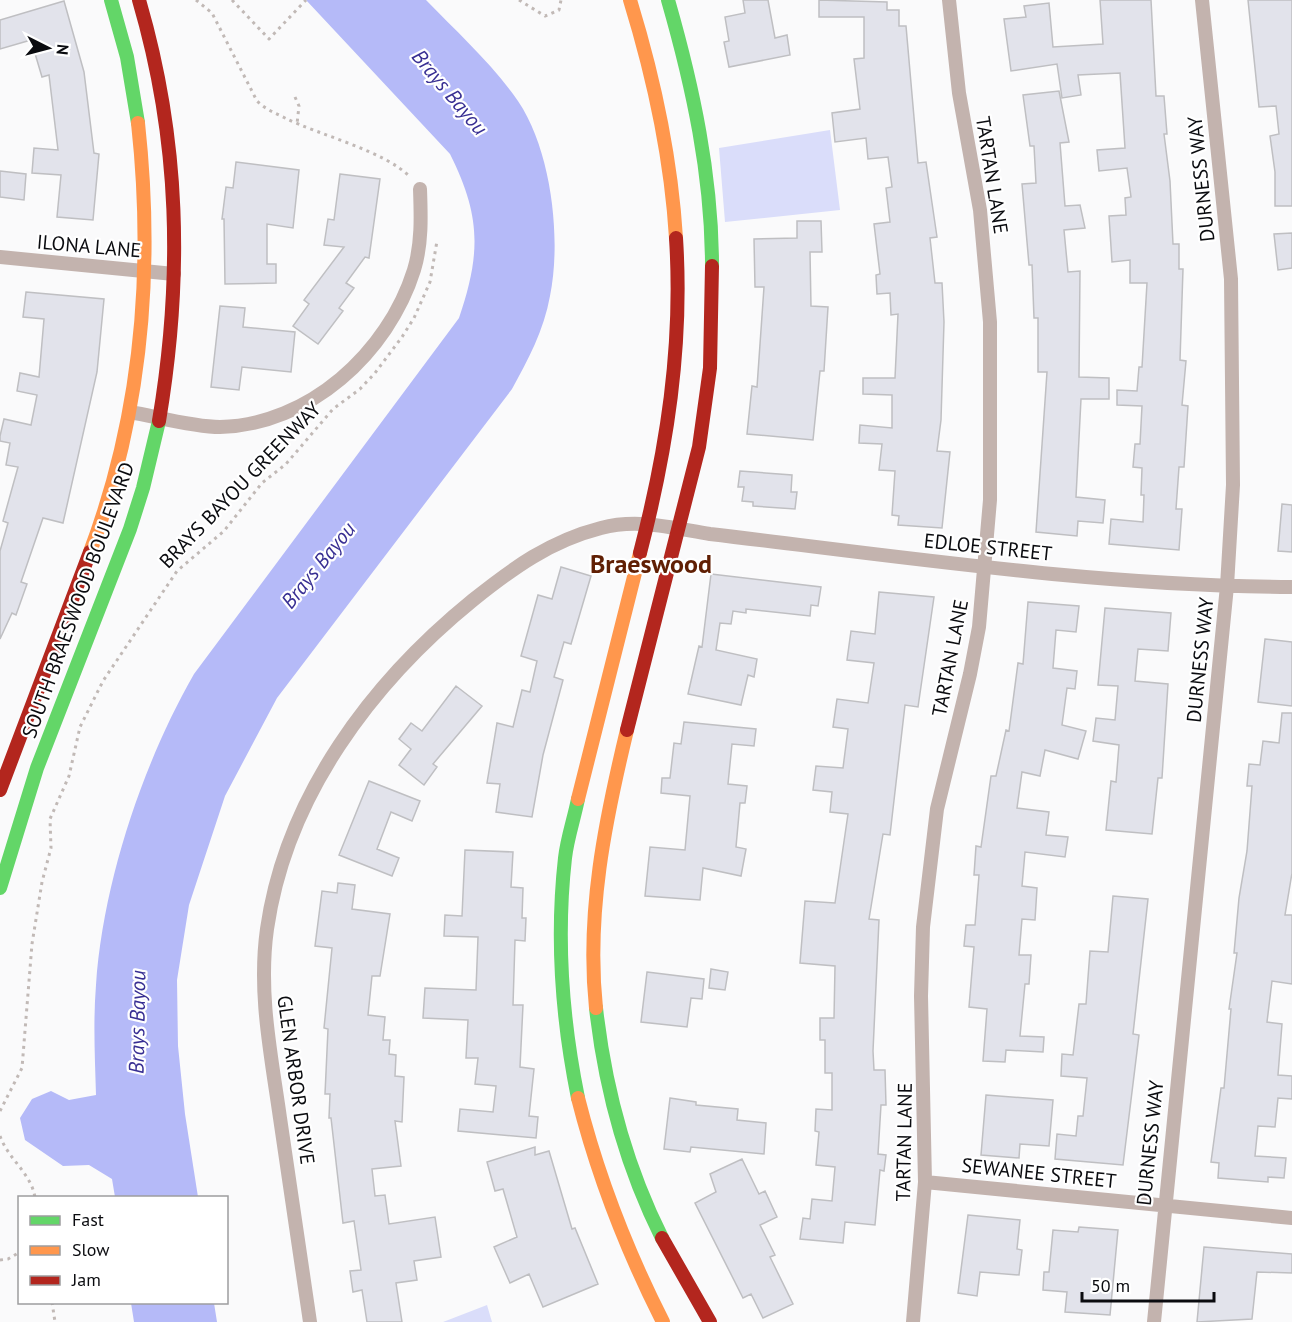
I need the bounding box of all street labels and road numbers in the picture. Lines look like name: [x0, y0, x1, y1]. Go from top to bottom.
street label: TARTAN LANE: [970, 114, 1014, 236]
street label: DURNESS WAY: [1181, 114, 1221, 243]
street label: ILONA LANE: [36, 228, 142, 264]
street label: BRAYS BAYOU GREENWAY: [154, 396, 327, 574]
street label: SOUTH BRAESWOOD BOULEVARD: [16, 458, 140, 742]
street label: EDLOE STREET: [923, 527, 1053, 567]
street label: DURNESS WAY: [1180, 595, 1220, 724]
street label: TARTAN LANE: [926, 597, 974, 719]
street label: GLEN ARBOR DRIVE: [271, 994, 321, 1166]
street label: DURNESS WAY: [1130, 1078, 1170, 1207]
street label: TARTAN LANE: [890, 1082, 918, 1202]
street label: SEWANEE STREET: [960, 1152, 1118, 1194]

